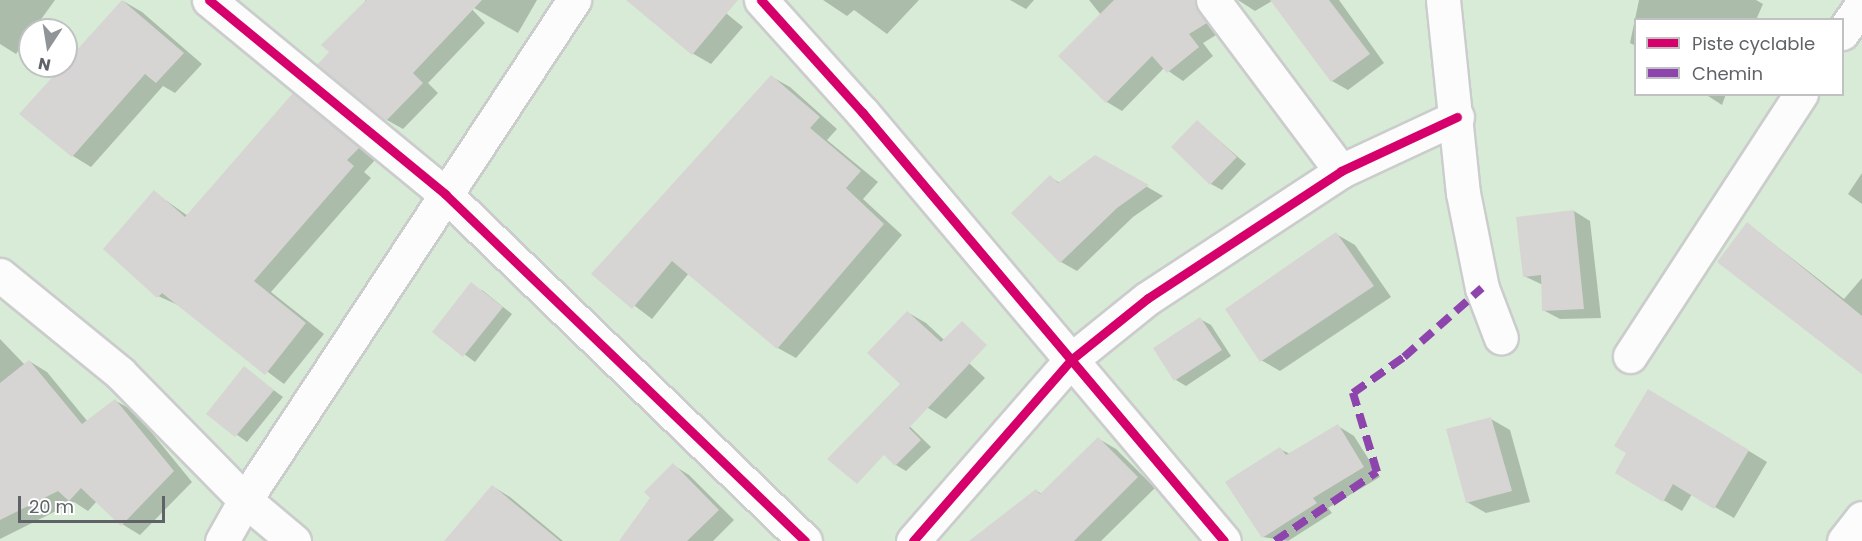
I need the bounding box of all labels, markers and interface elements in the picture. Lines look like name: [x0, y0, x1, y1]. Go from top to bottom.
north arrow: [18, 18, 78, 78]
legend: [1634, 18, 1844, 96]
text: Piste cyclable: [1692, 31, 1815, 56]
text: N: [36, 52, 53, 77]
text: Chemin: [1692, 61, 1763, 86]
scale bar: [21, 484, 168, 522]
text: 20 m: [29, 494, 74, 519]

